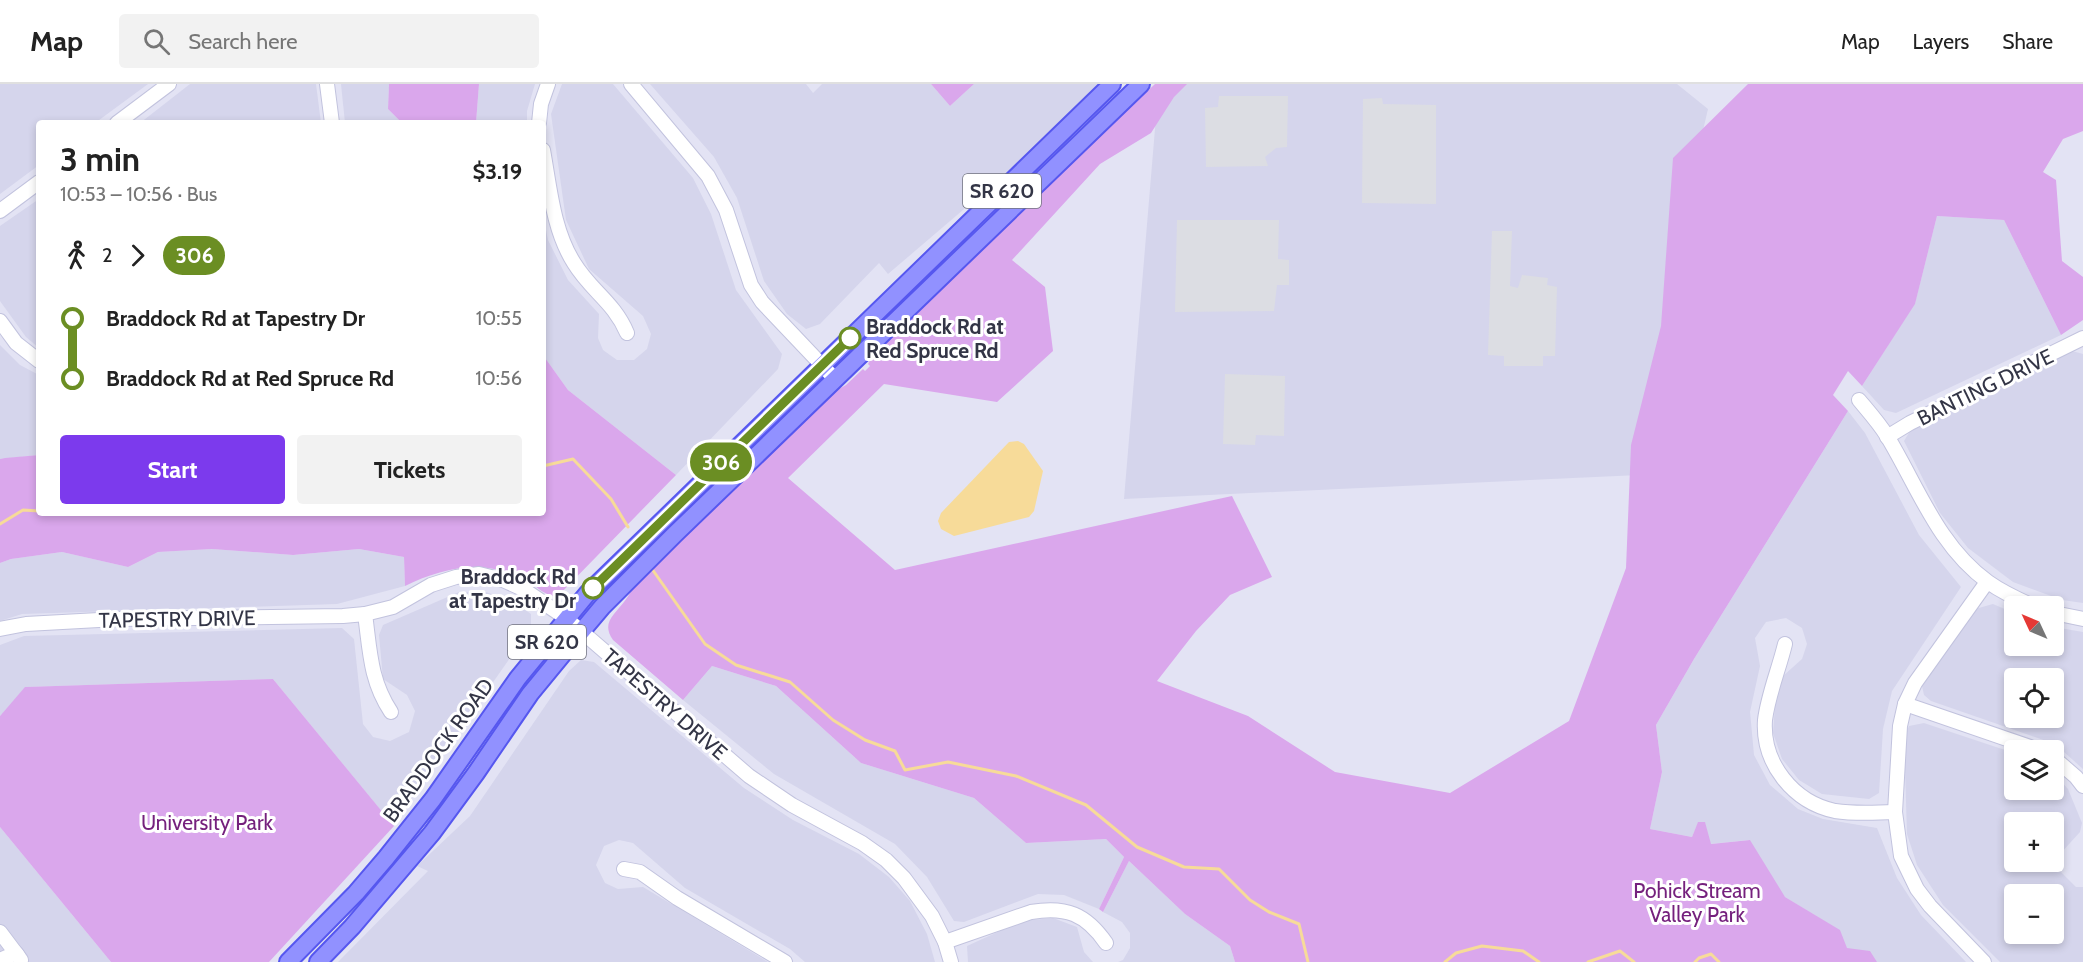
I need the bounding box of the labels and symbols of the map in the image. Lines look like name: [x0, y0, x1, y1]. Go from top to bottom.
road number: SR 620: [963, 174, 1041, 208]
place label: Braddock Rd at Red Spruce Rd: [866, 314, 1004, 363]
marker: Braddock Rd at Red Spruce Rd: [839, 327, 861, 349]
street label: BANTING DRIVE: [1913, 343, 2057, 431]
line badge: 306: [686, 442, 756, 482]
place label: Braddock Rd at Tapestry Dr: [449, 564, 576, 613]
marker: Braddock Rd at Tapestry Dr: [582, 577, 604, 599]
north arrow: [2004, 596, 2064, 656]
street label: TAPESTRY DRIVE: [98, 605, 256, 633]
road number: SR 620: [508, 625, 586, 659]
street label: TAPESTRY DRIVE: [598, 643, 732, 765]
street label: BRADDOCK ROAD: [378, 673, 498, 827]
park label: University Park: [141, 810, 274, 835]
park label: Pohick Stream Valley Park: [1633, 878, 1761, 927]

